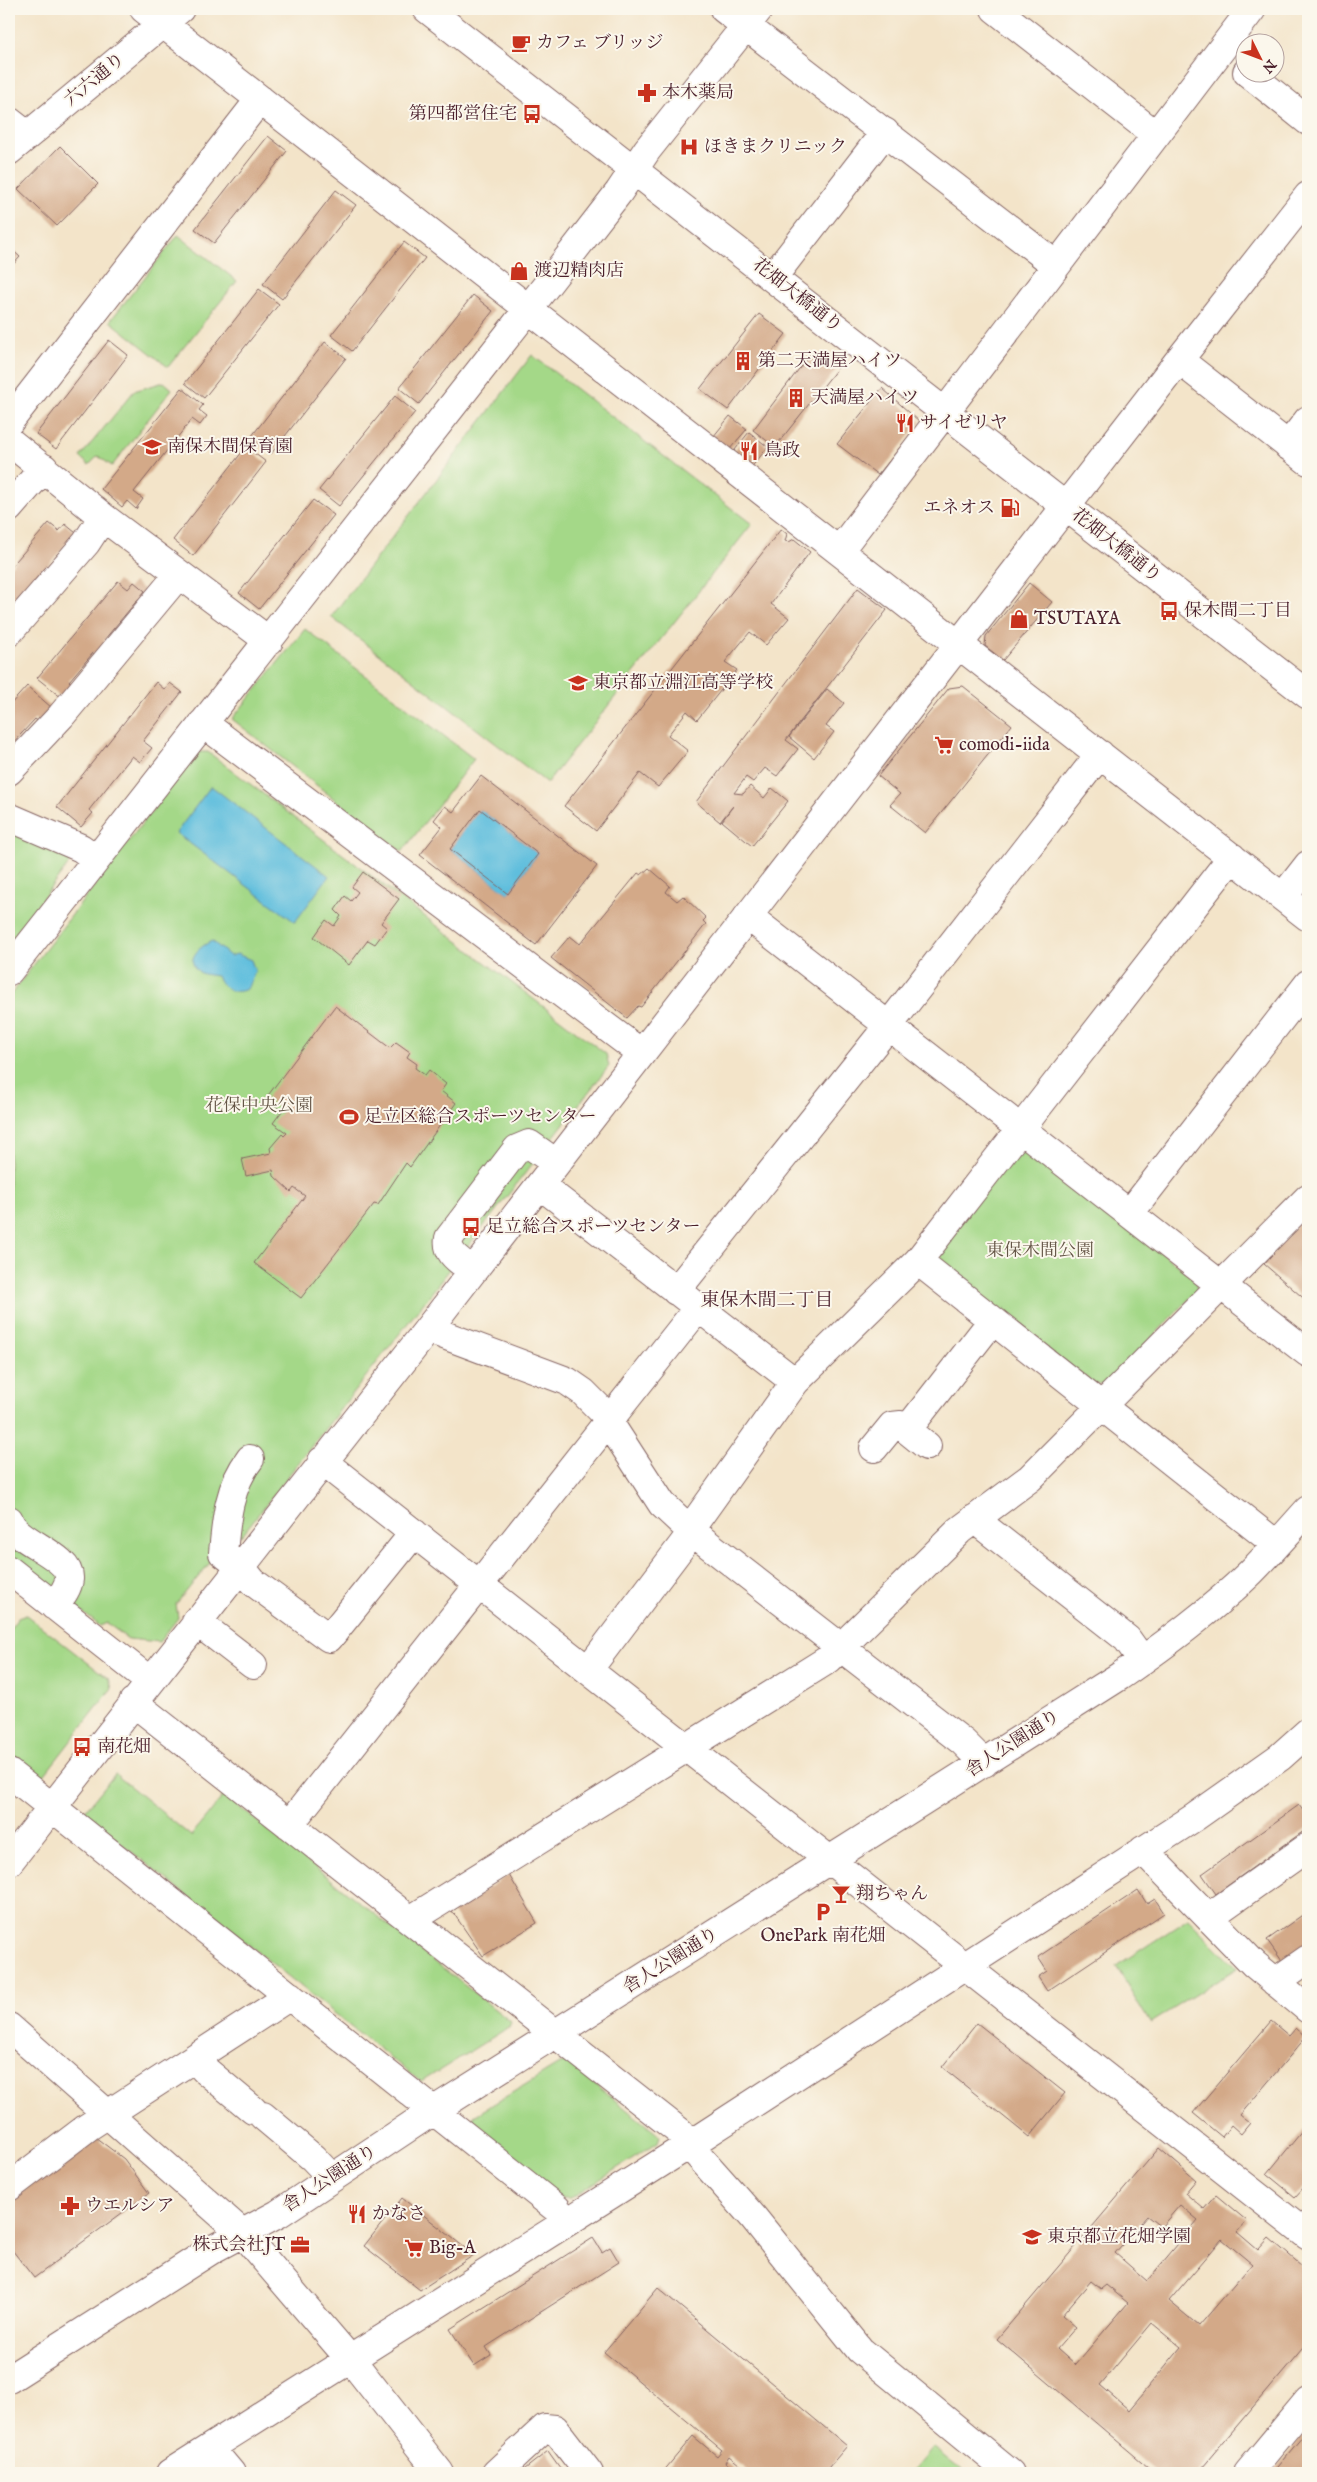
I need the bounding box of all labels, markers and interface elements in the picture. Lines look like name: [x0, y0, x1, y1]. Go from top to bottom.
cafe icon: カフェ ブリッジ: [510, 32, 532, 54]
place label: カフェ ブリッジ: [536, 32, 664, 55]
north arrow: [1234, 32, 1284, 82]
street label: 六六通り: [60, 48, 130, 112]
text: N: [1258, 55, 1280, 77]
pharmacy icon: 本木薬局: [636, 82, 658, 104]
place label: 本木薬局: [662, 82, 734, 105]
place label: 第四都営住宅: [409, 103, 517, 126]
bus stop icon: 第四都営住宅: [521, 103, 543, 125]
hospital icon: ほきまクリニック: [678, 136, 700, 158]
place label: ほきまクリニック: [704, 136, 847, 159]
street label: 花畑大橋通り: [747, 254, 847, 338]
shop icon: 渡辺精肉店: [508, 260, 530, 282]
place label: 渡辺精肉店: [534, 260, 624, 283]
building icon: 第二天満屋ハイツ: [732, 350, 754, 372]
place label: 第二天満屋ハイツ: [758, 350, 902, 373]
building icon: 天満屋ハイツ: [785, 387, 807, 409]
place label: 天満屋ハイツ: [811, 387, 919, 410]
restaurant icon: サイゼリヤ: [894, 412, 916, 434]
place label: サイゼリヤ: [920, 412, 1008, 435]
school or university icon: 南保木間保育園: [141, 436, 163, 458]
place label: 南保木間保育園: [167, 436, 293, 459]
restaurant icon: 鳥政: [738, 440, 760, 462]
place label: 鳥政: [764, 440, 800, 463]
place label: エネオス: [923, 497, 995, 520]
fuel station icon: エネオス: [999, 497, 1021, 519]
street label: 花畑大橋通り: [1066, 504, 1166, 588]
bus stop icon: 保木間二丁目: [1158, 600, 1180, 622]
place label: 保木間二丁目: [1184, 600, 1292, 623]
shop icon: TSUTAYA: [1008, 608, 1030, 630]
place label: TSUTAYA: [1034, 608, 1121, 631]
school or university icon: 東京都立淵江高等学校: [567, 672, 589, 694]
place label: 東京都立淵江高等学校: [593, 672, 773, 695]
supermarket icon: comodi-iida: [933, 734, 955, 756]
place label: comodi-iida: [959, 734, 1050, 757]
park label: 花保中央公園: [205, 1095, 313, 1118]
sports icon: 足立区総合スポーツセンター: [338, 1106, 360, 1128]
place label: 足立区総合スポーツセンター: [364, 1106, 597, 1129]
bus stop icon: 足立総合スポーツセンター: [460, 1216, 482, 1238]
place label: 足立総合スポーツセンター: [486, 1216, 701, 1239]
park label: 東保木間公園: [986, 1240, 1094, 1263]
district label: 東保木間二丁目: [700, 1289, 834, 1313]
street label: 舎人公園通り: [961, 1705, 1065, 1783]
bus stop icon: 南花畑: [71, 1736, 93, 1758]
place label: 南花畑: [97, 1736, 151, 1759]
bar icon: 翔ちゃん: [830, 1883, 852, 1905]
place label: 翔ちゃん: [856, 1883, 928, 1906]
parking icon: OnePark 南花畑: [812, 1901, 834, 1923]
street label: 舎人公園通り: [619, 1923, 723, 1999]
place label: OnePark 南花畑: [761, 1925, 885, 1948]
street label: 舎人公園通り: [278, 2140, 382, 2218]
pharmacy icon: ウエルシア: [59, 2195, 81, 2217]
place label: ウエルシア: [85, 2195, 175, 2218]
restaurant icon: かなさ: [346, 2203, 368, 2225]
place label: かなさ: [372, 2203, 426, 2226]
school or university icon: 東京都立花畑学園: [1021, 2226, 1043, 2248]
place label: 東京都立花畑学園: [1047, 2226, 1191, 2249]
place label: 株式会社JT: [193, 2234, 285, 2257]
office icon: 株式会社JT: [289, 2234, 311, 2256]
supermarket icon: Big-A: [403, 2237, 425, 2259]
place label: Big-A: [429, 2237, 477, 2260]

